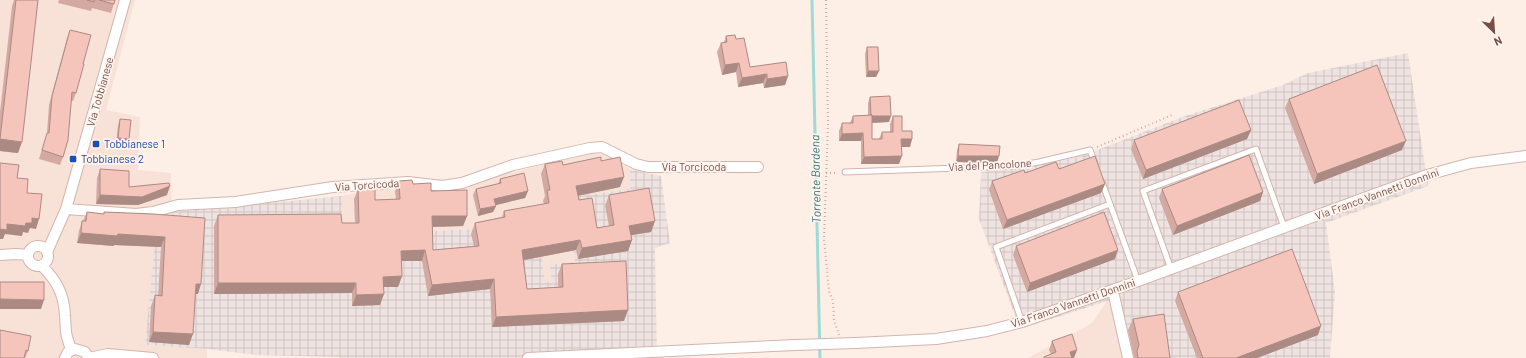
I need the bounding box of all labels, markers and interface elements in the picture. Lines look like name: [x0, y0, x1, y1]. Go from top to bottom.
north arrow: [1474, 12, 1514, 52]
text: N: [1492, 34, 1505, 49]
street label: Via Tobbianese: [83, 55, 116, 128]
water label: Torrente Bardena: [807, 135, 823, 223]
place label: Tobbianese 1: [104, 137, 165, 150]
marker: Tobbianese 1: [91, 139, 101, 149]
place label: Tobbianese 2: [81, 152, 144, 165]
marker: Tobbianese 2: [68, 154, 78, 164]
street label: Via del Pancolone: [948, 156, 1032, 173]
street label: Via Torcicoda: [662, 160, 726, 173]
street label: Via Franco Vannetti Donnini: [1313, 165, 1441, 222]
street label: Via Torcicoda: [334, 176, 400, 193]
street label: Via Franco Vannetti Donnini: [1009, 275, 1137, 330]

